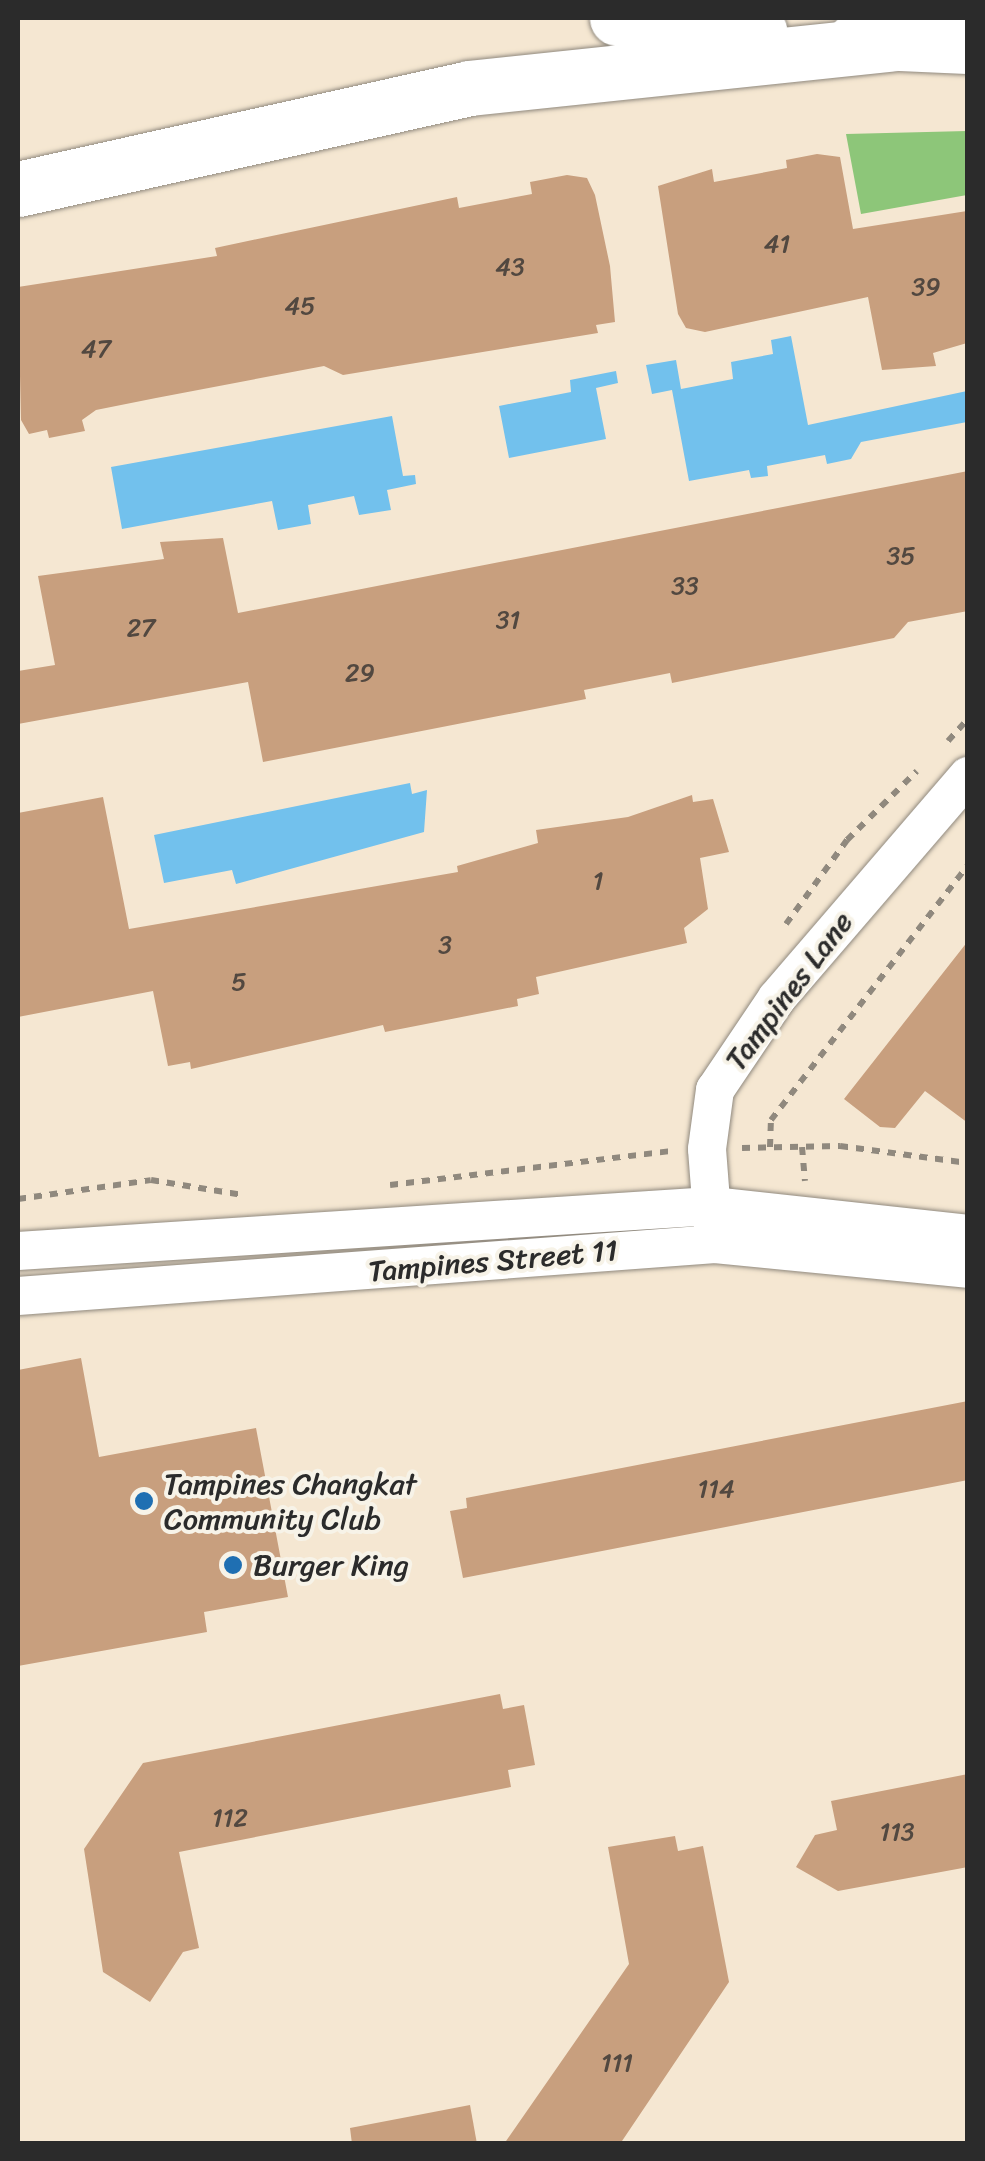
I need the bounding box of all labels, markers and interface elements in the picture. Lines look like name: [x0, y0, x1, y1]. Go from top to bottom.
house number: 41: [764, 229, 790, 259]
house number: 43: [495, 252, 525, 282]
house number: 39: [911, 272, 941, 302]
house number: 45: [285, 291, 315, 321]
house number: 47: [81, 334, 111, 364]
house number: 35: [887, 541, 915, 571]
house number: 33: [671, 571, 699, 601]
house number: 31: [496, 605, 520, 635]
house number: 27: [127, 613, 155, 643]
house number: 29: [345, 658, 375, 688]
house number: 1: [593, 866, 603, 896]
street label: Tampines Lane: [718, 905, 860, 1077]
house number: 3: [438, 930, 452, 960]
house number: 5: [231, 967, 247, 997]
street label: Tampines Street 11: [367, 1232, 619, 1290]
place label: Tampines Changkat Community Club: [164, 1466, 417, 1536]
house number: 114: [697, 1474, 735, 1504]
marker: Tampines Changkat Community Club: [133, 1490, 155, 1512]
place label: Burger King: [253, 1547, 409, 1583]
marker: Burger King: [222, 1554, 244, 1576]
house number: 112: [212, 1803, 248, 1833]
house number: 113: [879, 1817, 915, 1847]
house number: 111: [601, 2048, 633, 2078]

